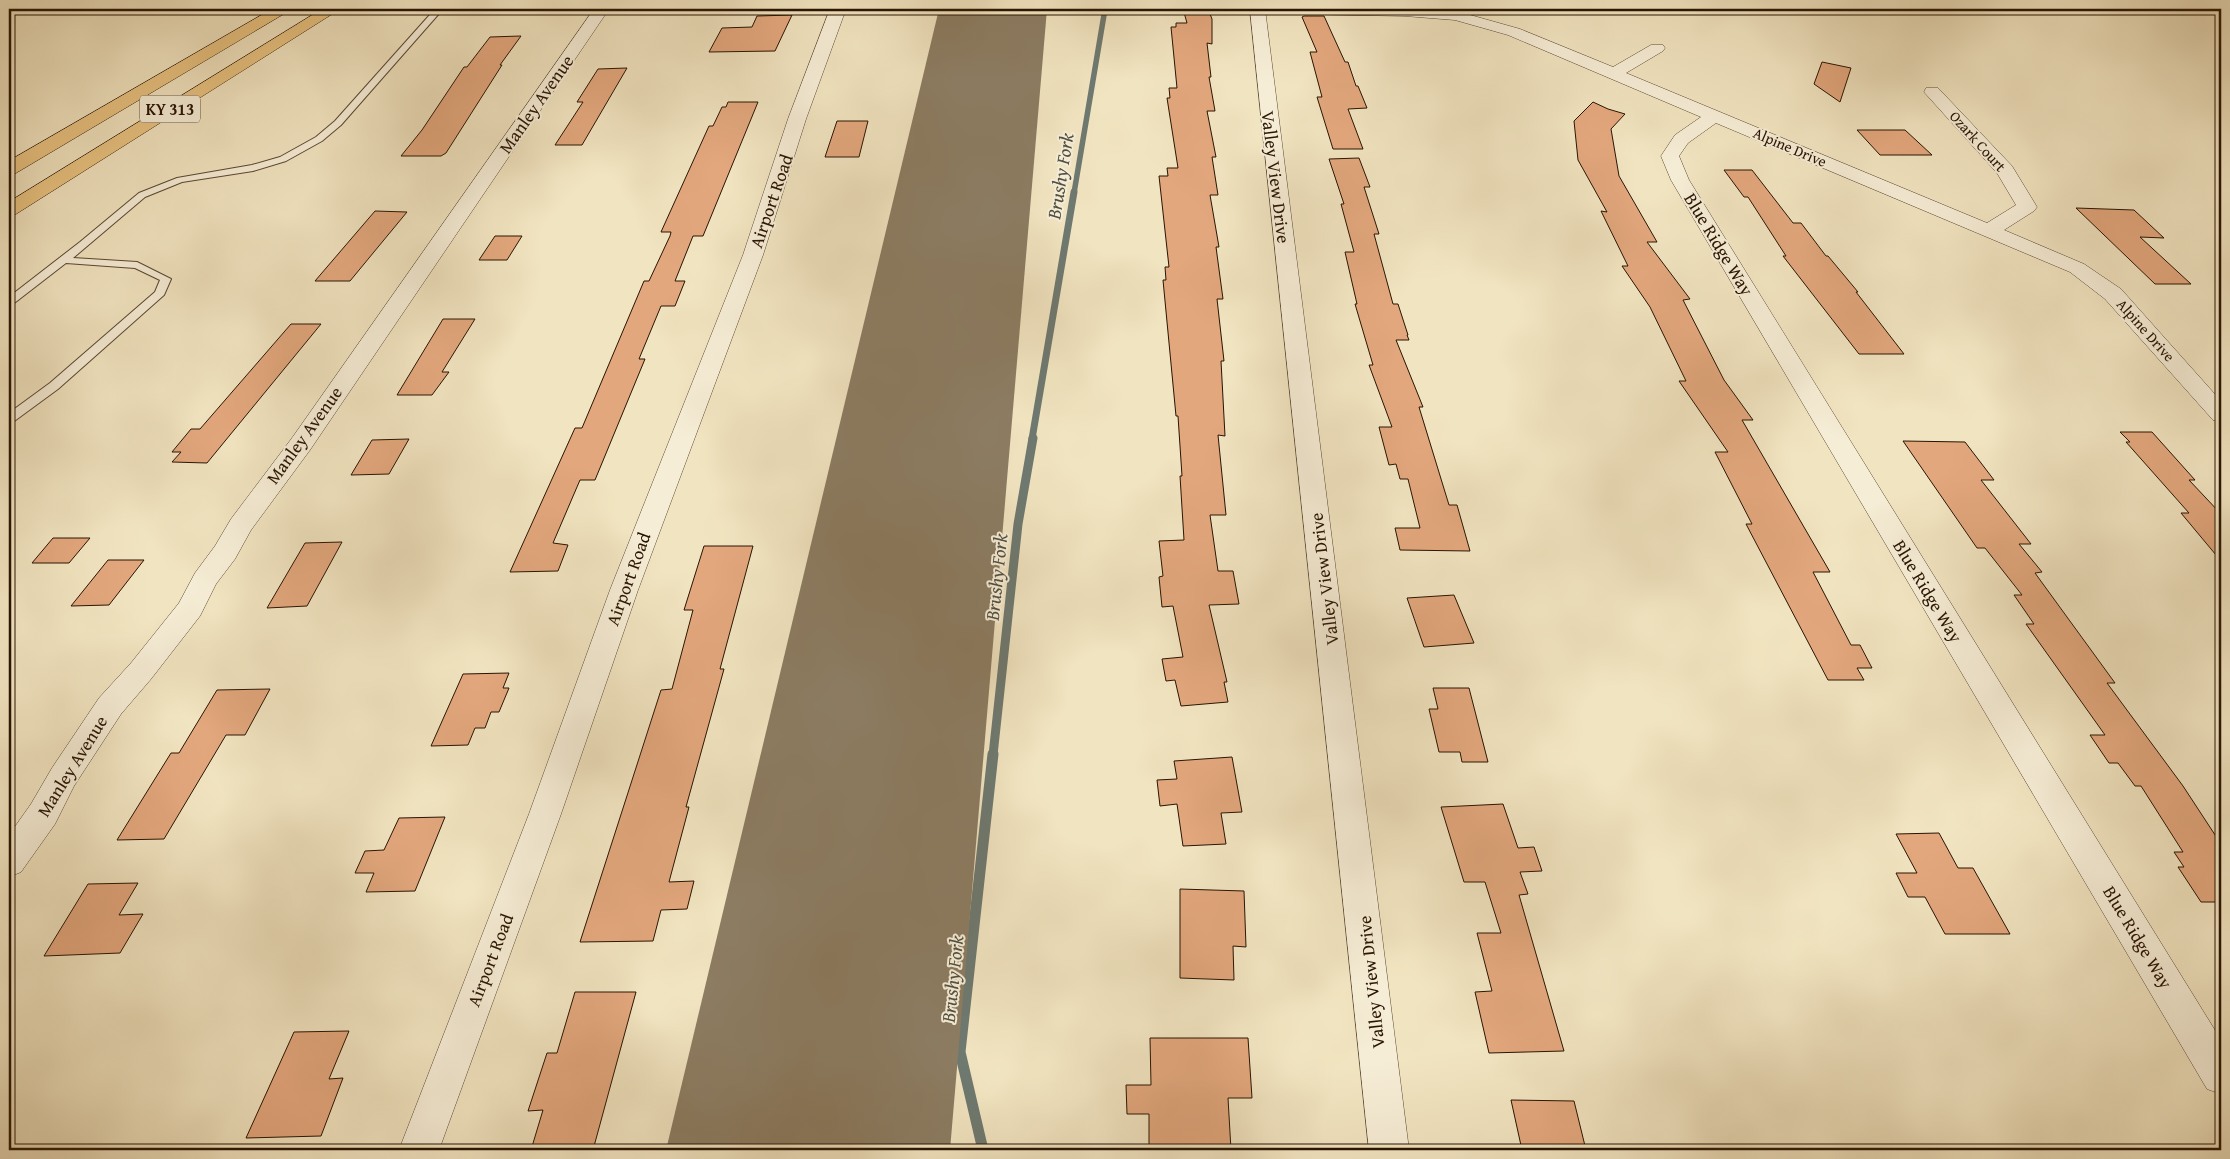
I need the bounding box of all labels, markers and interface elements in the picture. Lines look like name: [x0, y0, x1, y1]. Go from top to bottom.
street label: Manley Avenue: [492, 49, 580, 159]
road number: KY 313: [140, 96, 200, 122]
street label: Ozark Court: [1945, 106, 2011, 177]
street label: Valley View Drive: [1254, 109, 1298, 245]
street label: Alpine Drive: [1750, 122, 1830, 172]
water label: Brushy Fork: [1039, 130, 1081, 222]
street label: Airport Road: [742, 150, 800, 252]
street label: Blue Ridge Way: [1678, 187, 1760, 301]
street label: Alpine Drive: [2112, 294, 2180, 366]
street label: Manley Avenue: [259, 380, 349, 490]
street label: Valley View Drive: [1302, 511, 1346, 647]
street label: Airport Road: [599, 528, 658, 630]
water label: Brushy Fork: [977, 532, 1015, 623]
street label: Blue Ridge Way: [1887, 534, 1969, 648]
street label: Manley Avenue: [30, 710, 114, 822]
street label: Blue Ridge Way: [2097, 880, 2179, 994]
street label: Airport Road: [460, 909, 520, 1010]
street label: Valley View Drive: [1351, 914, 1391, 1050]
water label: Brushy Fork: [933, 934, 971, 1025]

